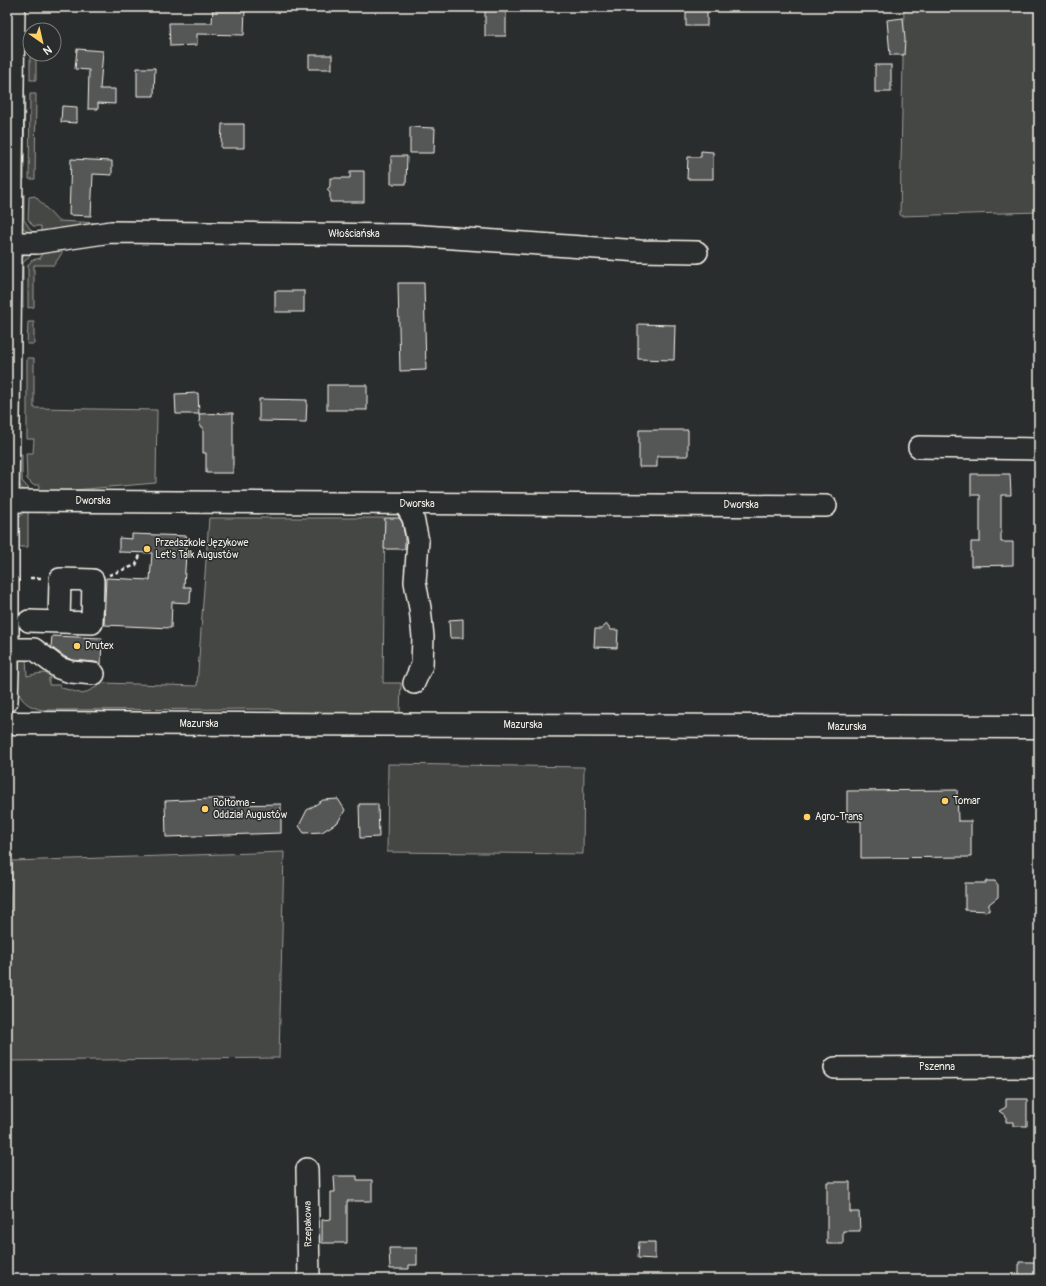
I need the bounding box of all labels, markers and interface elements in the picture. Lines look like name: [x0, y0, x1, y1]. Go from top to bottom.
north arrow: [22, 22, 62, 62]
text: N: [40, 42, 54, 58]
street label: Włościańska: [328, 228, 380, 240]
street label: Dworska: [75, 495, 111, 507]
street label: Dworska: [399, 498, 435, 510]
street label: Dworska: [723, 499, 759, 511]
place label: Przedszkole Językowe Let's Talk Augustów: [155, 537, 248, 561]
marker: Przedszkole Językowe Let's Talk Augustów: [142, 544, 152, 554]
place label: Drutex: [85, 640, 114, 652]
marker: Drutex: [72, 641, 82, 651]
street label: Mazurska: [180, 718, 219, 730]
street label: Mazurska: [504, 719, 543, 731]
street label: Mazurska: [828, 721, 867, 733]
place label: Tomar: [953, 795, 981, 807]
marker: Tomar: [940, 796, 950, 806]
place label: Roltoma - Oddział Augustów: [213, 797, 288, 821]
marker: Roltoma - Oddział Augustów: [200, 804, 210, 814]
place label: Agro-Trans: [815, 811, 863, 823]
marker: Agro-Trans: [802, 812, 812, 822]
street label: Pszenna: [919, 1061, 955, 1073]
street label: Rzepakowa: [302, 1200, 314, 1247]

